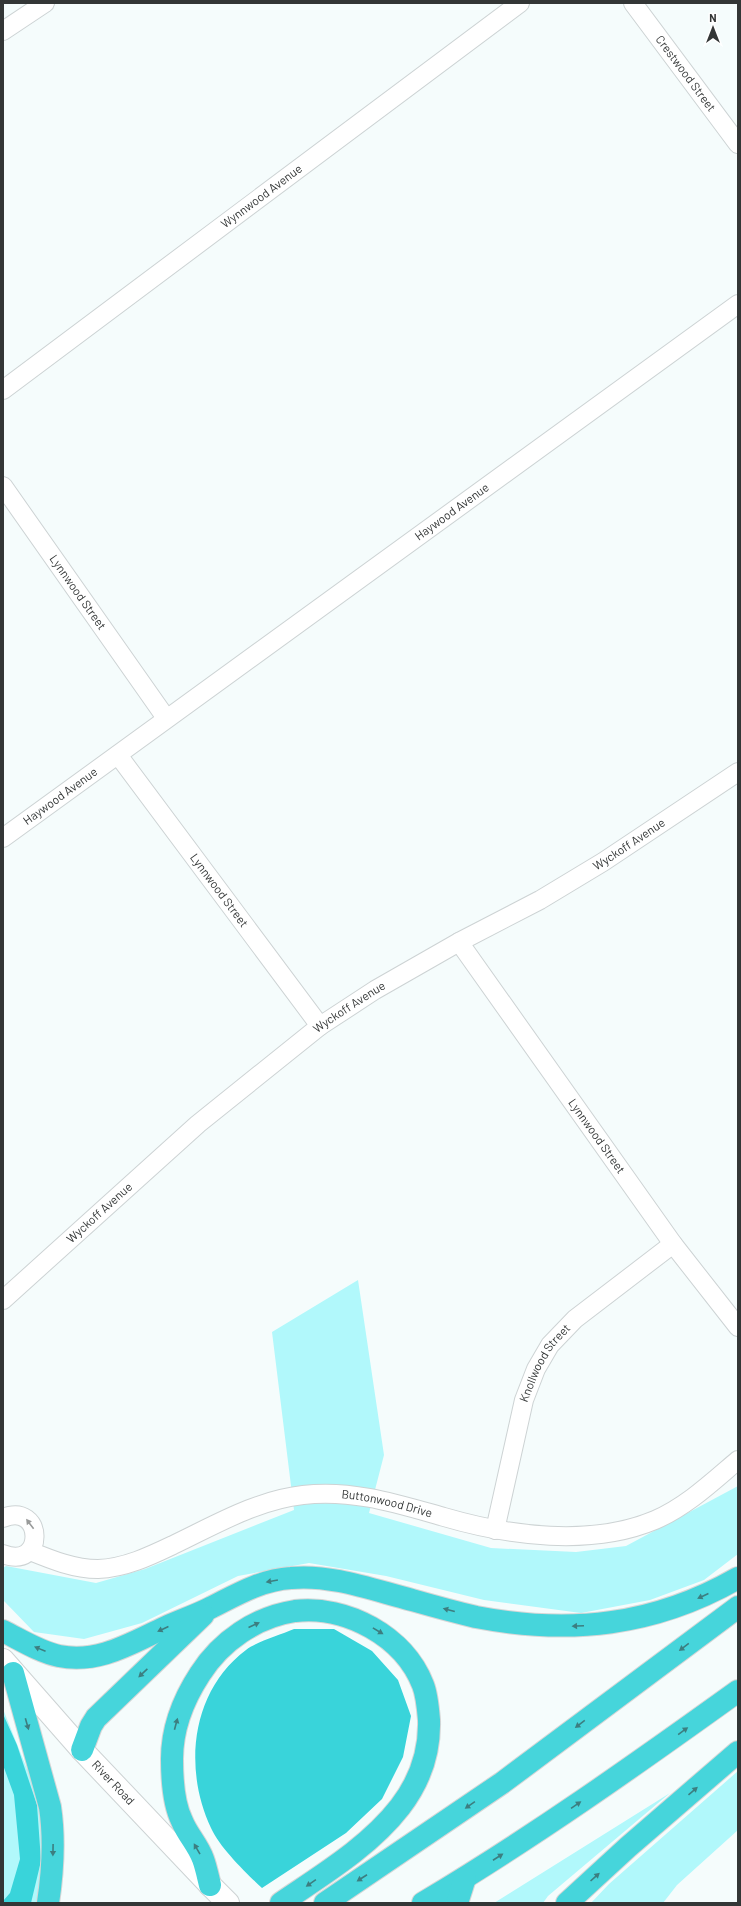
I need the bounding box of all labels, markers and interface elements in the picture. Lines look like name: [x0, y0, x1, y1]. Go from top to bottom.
north arrow: [693, 8, 733, 48]
text: N: [709, 11, 717, 24]
street label: Crestwood Street: [653, 32, 719, 114]
street label: Wynnwood Avenue: [218, 161, 304, 230]
street label: Haywood Avenue: [412, 479, 491, 543]
street label: Lynnwood Street: [47, 552, 110, 632]
street label: Haywood Avenue: [20, 764, 100, 827]
street label: Wyckoff Avenue: [590, 815, 667, 872]
street label: Lynnwood Street: [188, 850, 252, 930]
street label: Wyckoff Avenue: [310, 978, 387, 1035]
street label: Lynnwood Street: [566, 1096, 629, 1176]
street label: Wyckoff Avenue: [63, 1179, 134, 1245]
street label: Knollwood Street: [516, 1320, 573, 1404]
street label: Buttonwood Drive: [341, 1486, 434, 1519]
one-way arrow: [26, 1519, 34, 1530]
one-way arrow: [266, 1578, 278, 1584]
one-way arrow: [698, 1593, 709, 1599]
one-way arrow: [443, 1606, 455, 1612]
one-way arrow: [248, 1621, 260, 1627]
one-way arrow: [571, 1623, 584, 1629]
one-way arrow: [156, 1626, 168, 1632]
one-way arrow: [372, 1628, 384, 1635]
one-way arrow: [679, 1643, 690, 1651]
one-way arrow: [33, 1646, 45, 1652]
one-way arrow: [138, 1669, 148, 1678]
one-way arrow: [24, 1718, 30, 1730]
one-way arrow: [174, 1718, 180, 1730]
one-way arrow: [575, 1720, 585, 1728]
one-way arrow: [678, 1727, 689, 1735]
street label: River Road: [90, 1757, 138, 1807]
one-way arrow: [688, 1787, 699, 1796]
one-way arrow: [464, 1801, 475, 1809]
one-way arrow: [571, 1801, 582, 1809]
one-way arrow: [194, 1843, 201, 1855]
one-way arrow: [50, 1844, 56, 1857]
one-way arrow: [493, 1853, 503, 1861]
one-way arrow: [590, 1872, 600, 1881]
one-way arrow: [357, 1874, 367, 1882]
one-way arrow: [305, 1879, 316, 1887]

